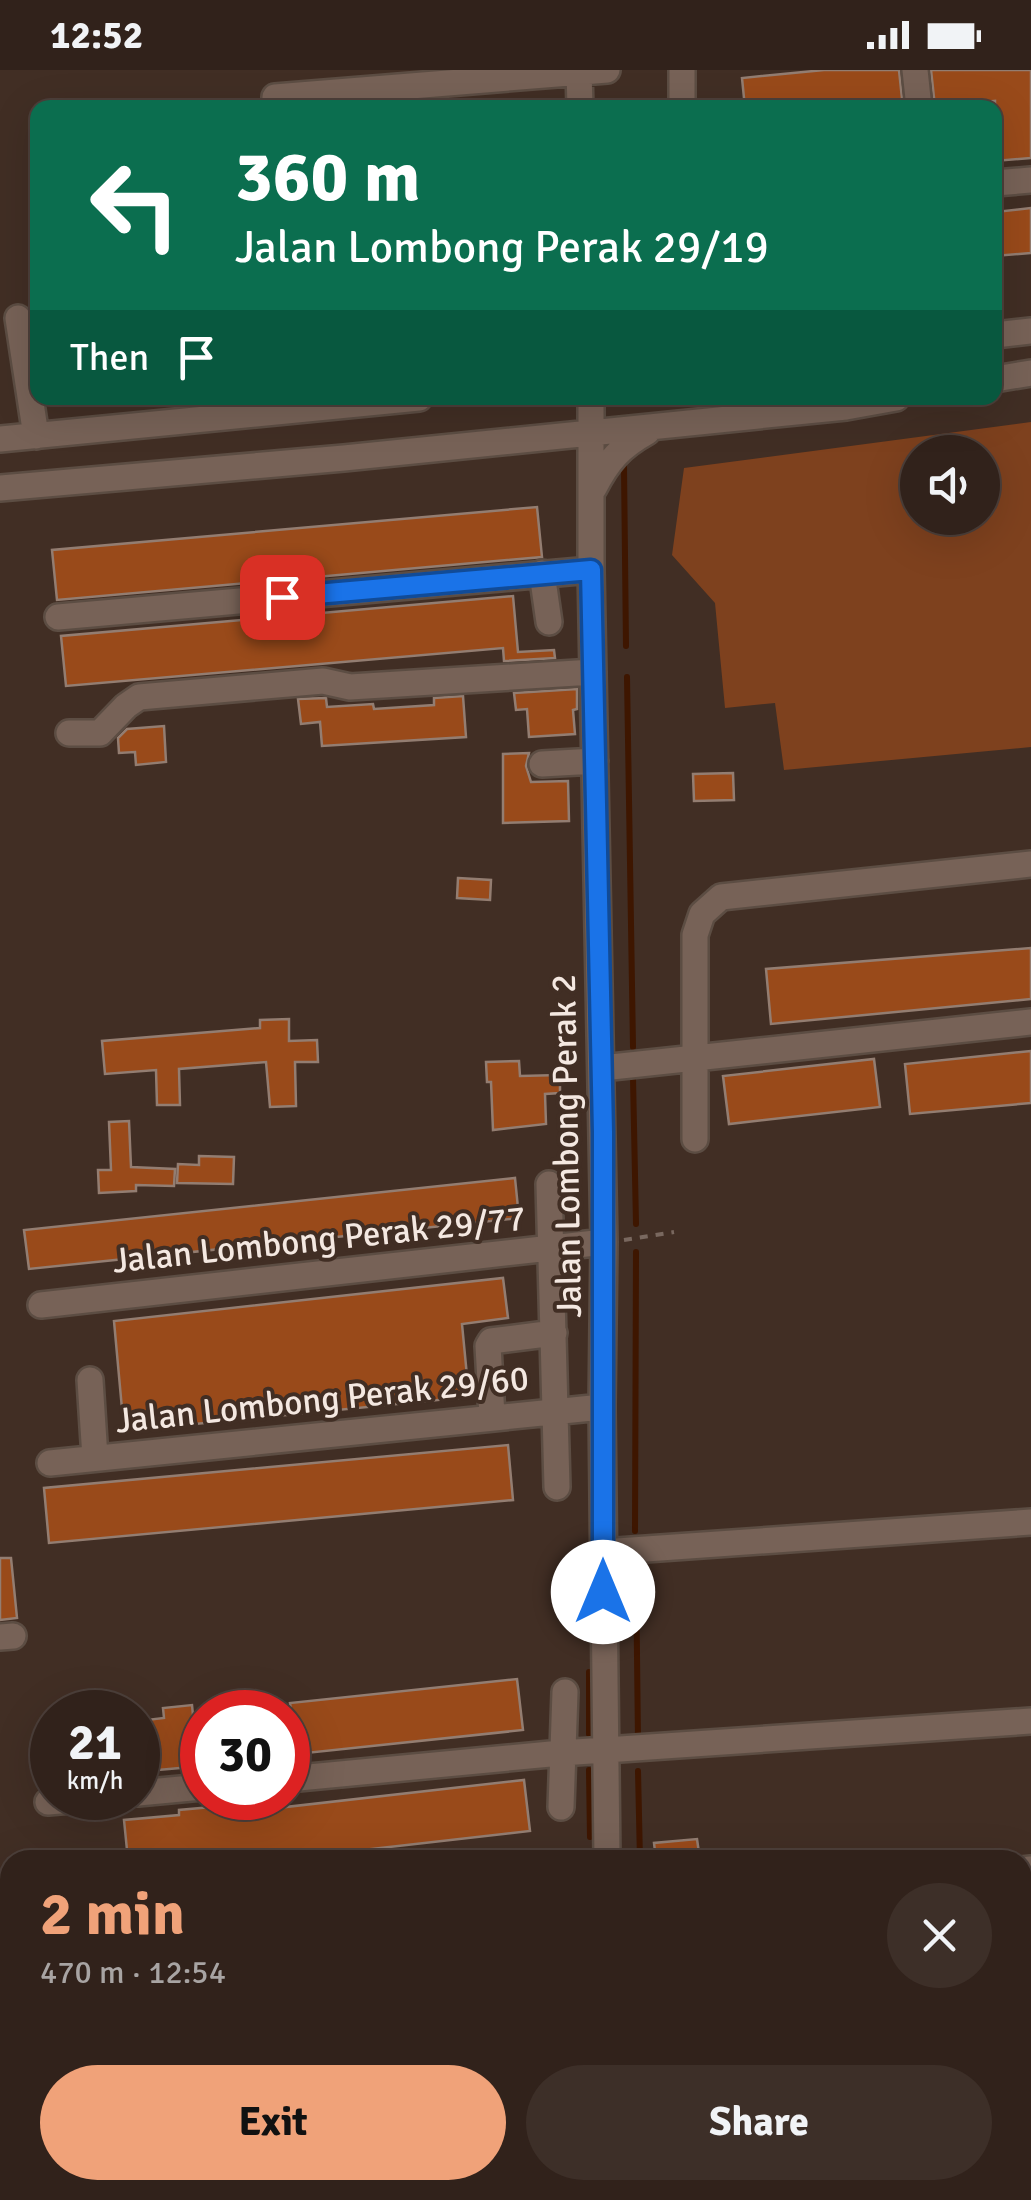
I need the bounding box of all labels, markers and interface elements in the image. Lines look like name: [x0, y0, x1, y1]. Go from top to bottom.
text: 12:52: [50, 12, 143, 59]
text: 360 m: [235, 134, 420, 220]
icon: left: [70, 140, 200, 270]
text: Jalan Lombong Perak 29/19: [235, 220, 769, 275]
icon: arrive: [169, 330, 224, 385]
text: Then: [70, 334, 149, 381]
map controls: [900, 435, 1000, 535]
button: sound: [900, 435, 1000, 535]
pin: [240, 555, 325, 640]
icon: arrive: [255, 570, 310, 625]
street label: Jalan Lombong Perak 2: [542, 974, 591, 1318]
street label: Jalan Lombong Perak 29/77: [110, 1196, 528, 1283]
street label: Jalan Lombong Perak 29/60: [113, 1356, 531, 1443]
position arrow: [551, 1540, 655, 1644]
speed limit sign: 30: [180, 1690, 310, 1820]
text: 21: [68, 1712, 122, 1774]
text: km/h: [67, 1765, 123, 1796]
text: 2 min: [40, 1878, 185, 1952]
button: close: [887, 1883, 992, 1988]
text: 470 m · 12:54: [40, 1953, 226, 1992]
button: Exit: [40, 2065, 506, 2180]
button: Share: [526, 2065, 992, 2180]

